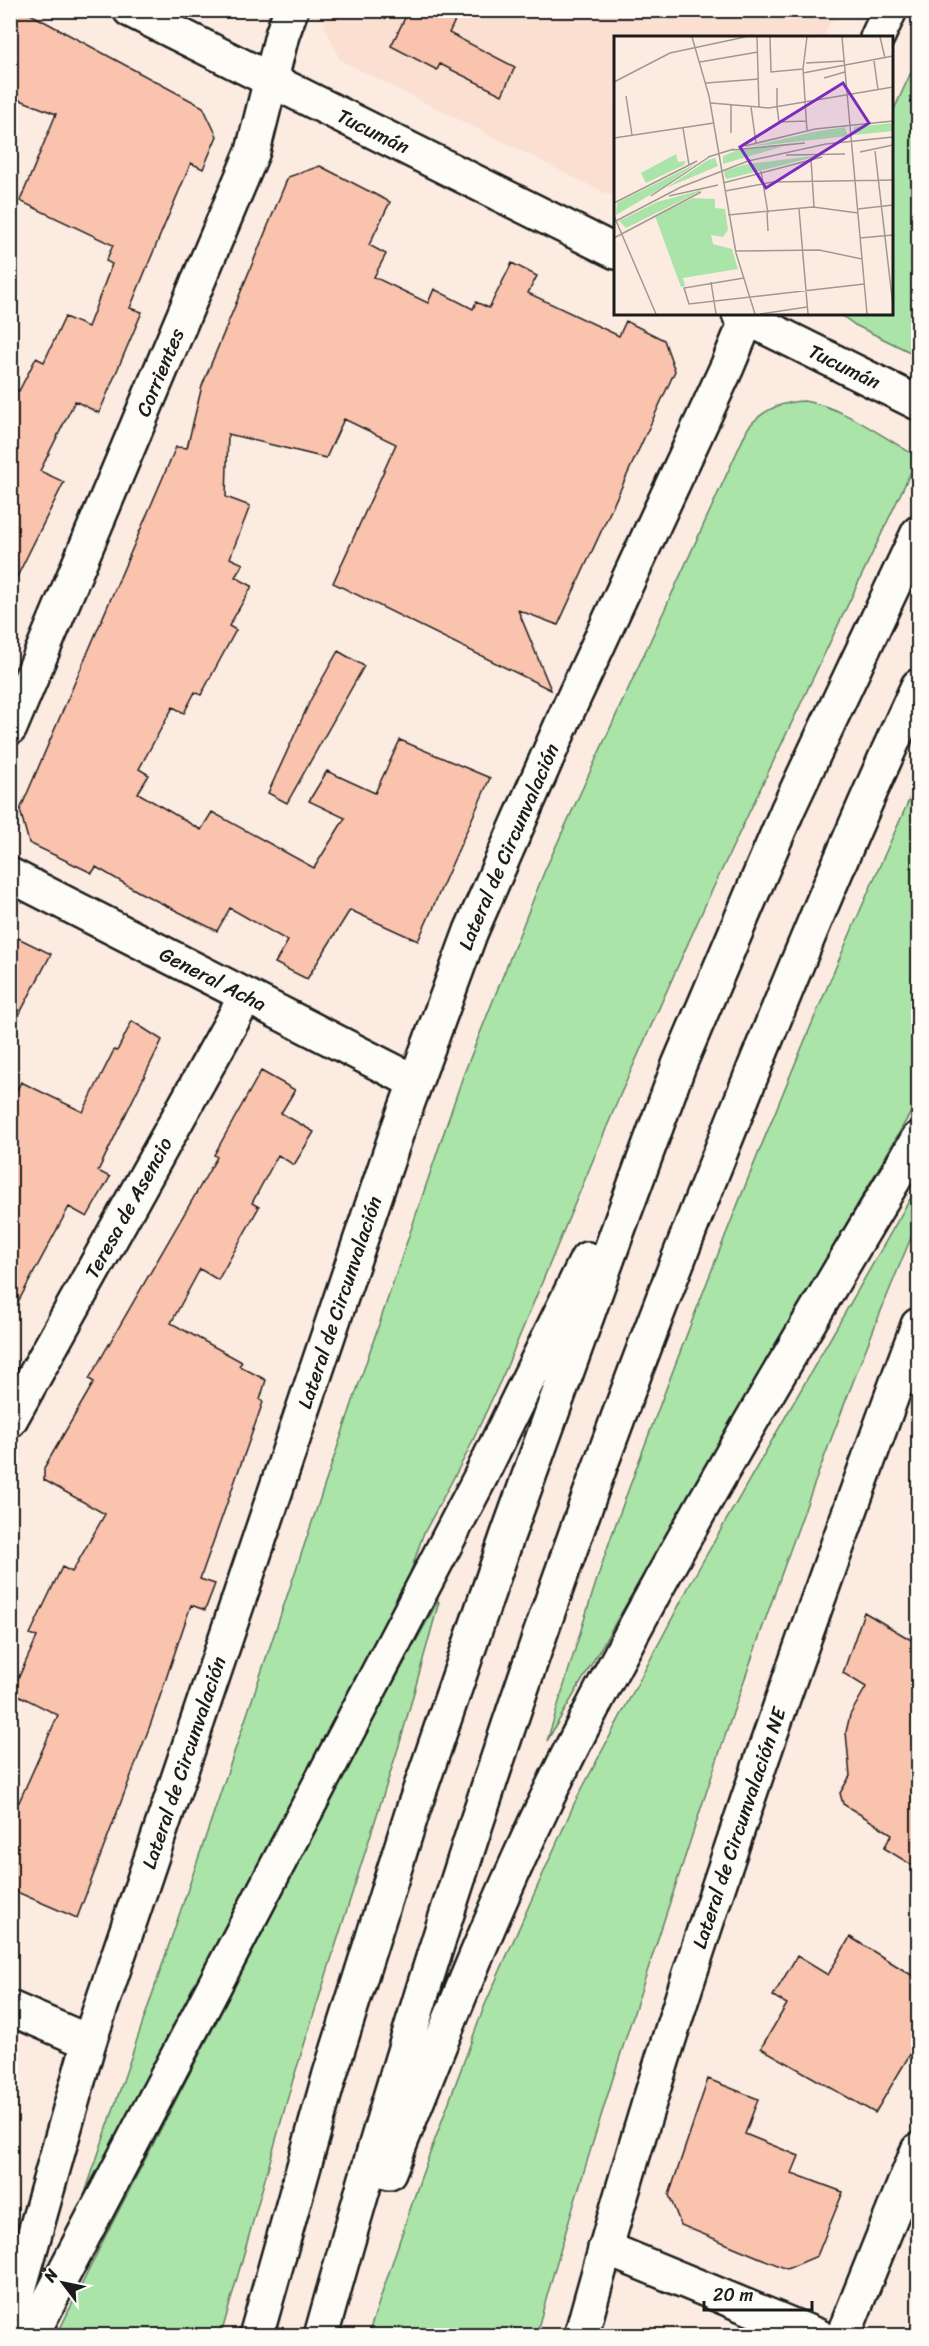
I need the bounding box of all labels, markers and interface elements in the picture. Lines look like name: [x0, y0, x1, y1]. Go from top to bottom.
inset map: [614, 36, 893, 315]
street label: Tucumán: [331, 98, 416, 164]
street label: Corrientes: [126, 322, 194, 422]
street label: Tucumán: [802, 334, 887, 399]
street label: Lateral de Circunvalación: [448, 737, 569, 955]
street label: General Acha: [153, 937, 273, 1021]
street label: Teresa de Asencio: [75, 1130, 182, 1285]
street label: Lateral de Circunvalación: [287, 1191, 392, 1413]
street label: Lateral de Circunvalación: [131, 1651, 236, 1874]
street label: Lateral de Circunvalación NE: [682, 1701, 797, 1953]
north arrow: [33, 2253, 93, 2313]
text: N: [35, 2262, 66, 2289]
scale bar: [704, 2274, 812, 2312]
text: 20 m: [713, 2279, 753, 2311]

